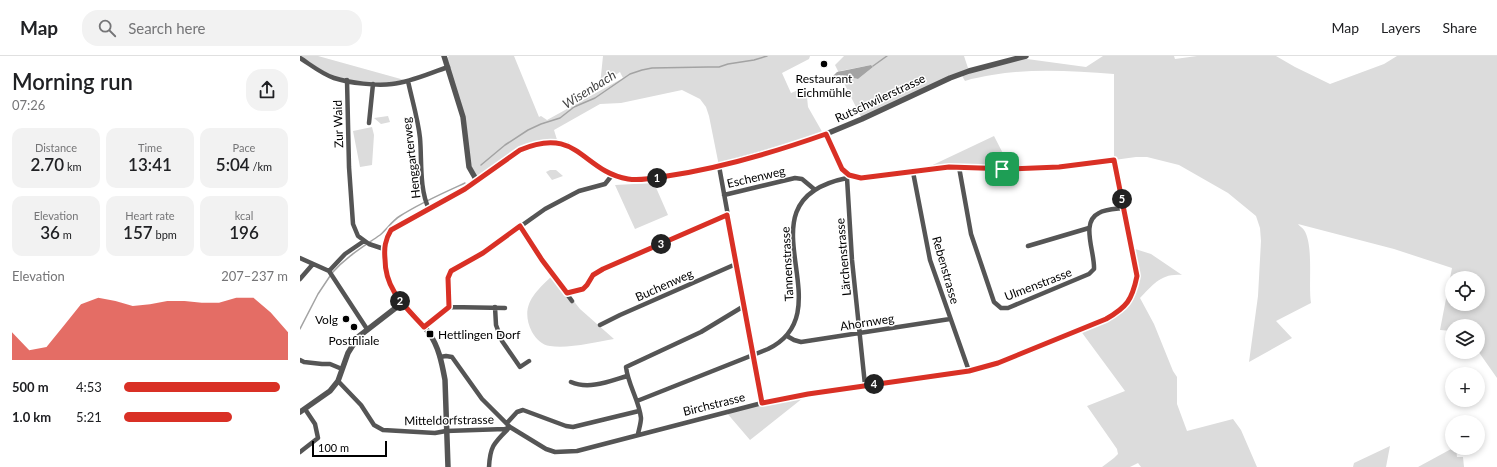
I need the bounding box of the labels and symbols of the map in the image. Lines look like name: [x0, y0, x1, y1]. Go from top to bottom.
marker: Restaurant Eichmühle: [819, 59, 829, 69]
water label: Wisenbach: [559, 66, 619, 112]
street label: Rutschwilerstrasse: [832, 70, 928, 126]
place label: Restaurant Eichmühle: [796, 71, 853, 100]
street label: Zur Waid: [330, 100, 346, 148]
street label: Henggarterweg: [399, 117, 423, 199]
pin: [985, 152, 1019, 186]
street label: Eschenweg: [725, 163, 787, 191]
pin: 1: [647, 168, 667, 188]
pin: 5: [1112, 189, 1132, 209]
street label: Lärchenstrasse: [832, 217, 854, 297]
street label: Tannenstrasse: [778, 226, 796, 302]
pin: 3: [651, 234, 671, 254]
street label: Rebenstrasse: [929, 234, 963, 306]
street label: Ulmenstrasse: [1002, 264, 1074, 304]
street label: Buchenweg: [633, 266, 695, 304]
pin: 2: [390, 291, 410, 311]
street label: Ahornweg: [839, 310, 895, 334]
place label: Volg: [315, 312, 338, 327]
marker: Volg: [341, 314, 351, 324]
marker: Postfiliale: [349, 322, 359, 332]
place label: Hettlingen Dorf: [438, 327, 521, 342]
marker: Hettlingen Dorf: [425, 329, 435, 339]
place label: Postfiliale: [329, 333, 379, 348]
pin: 4: [864, 374, 884, 394]
street label: Birchstrasse: [681, 389, 747, 419]
street label: Mitteldorfstrasse: [404, 412, 494, 428]
scale bar: [312, 439, 387, 458]

